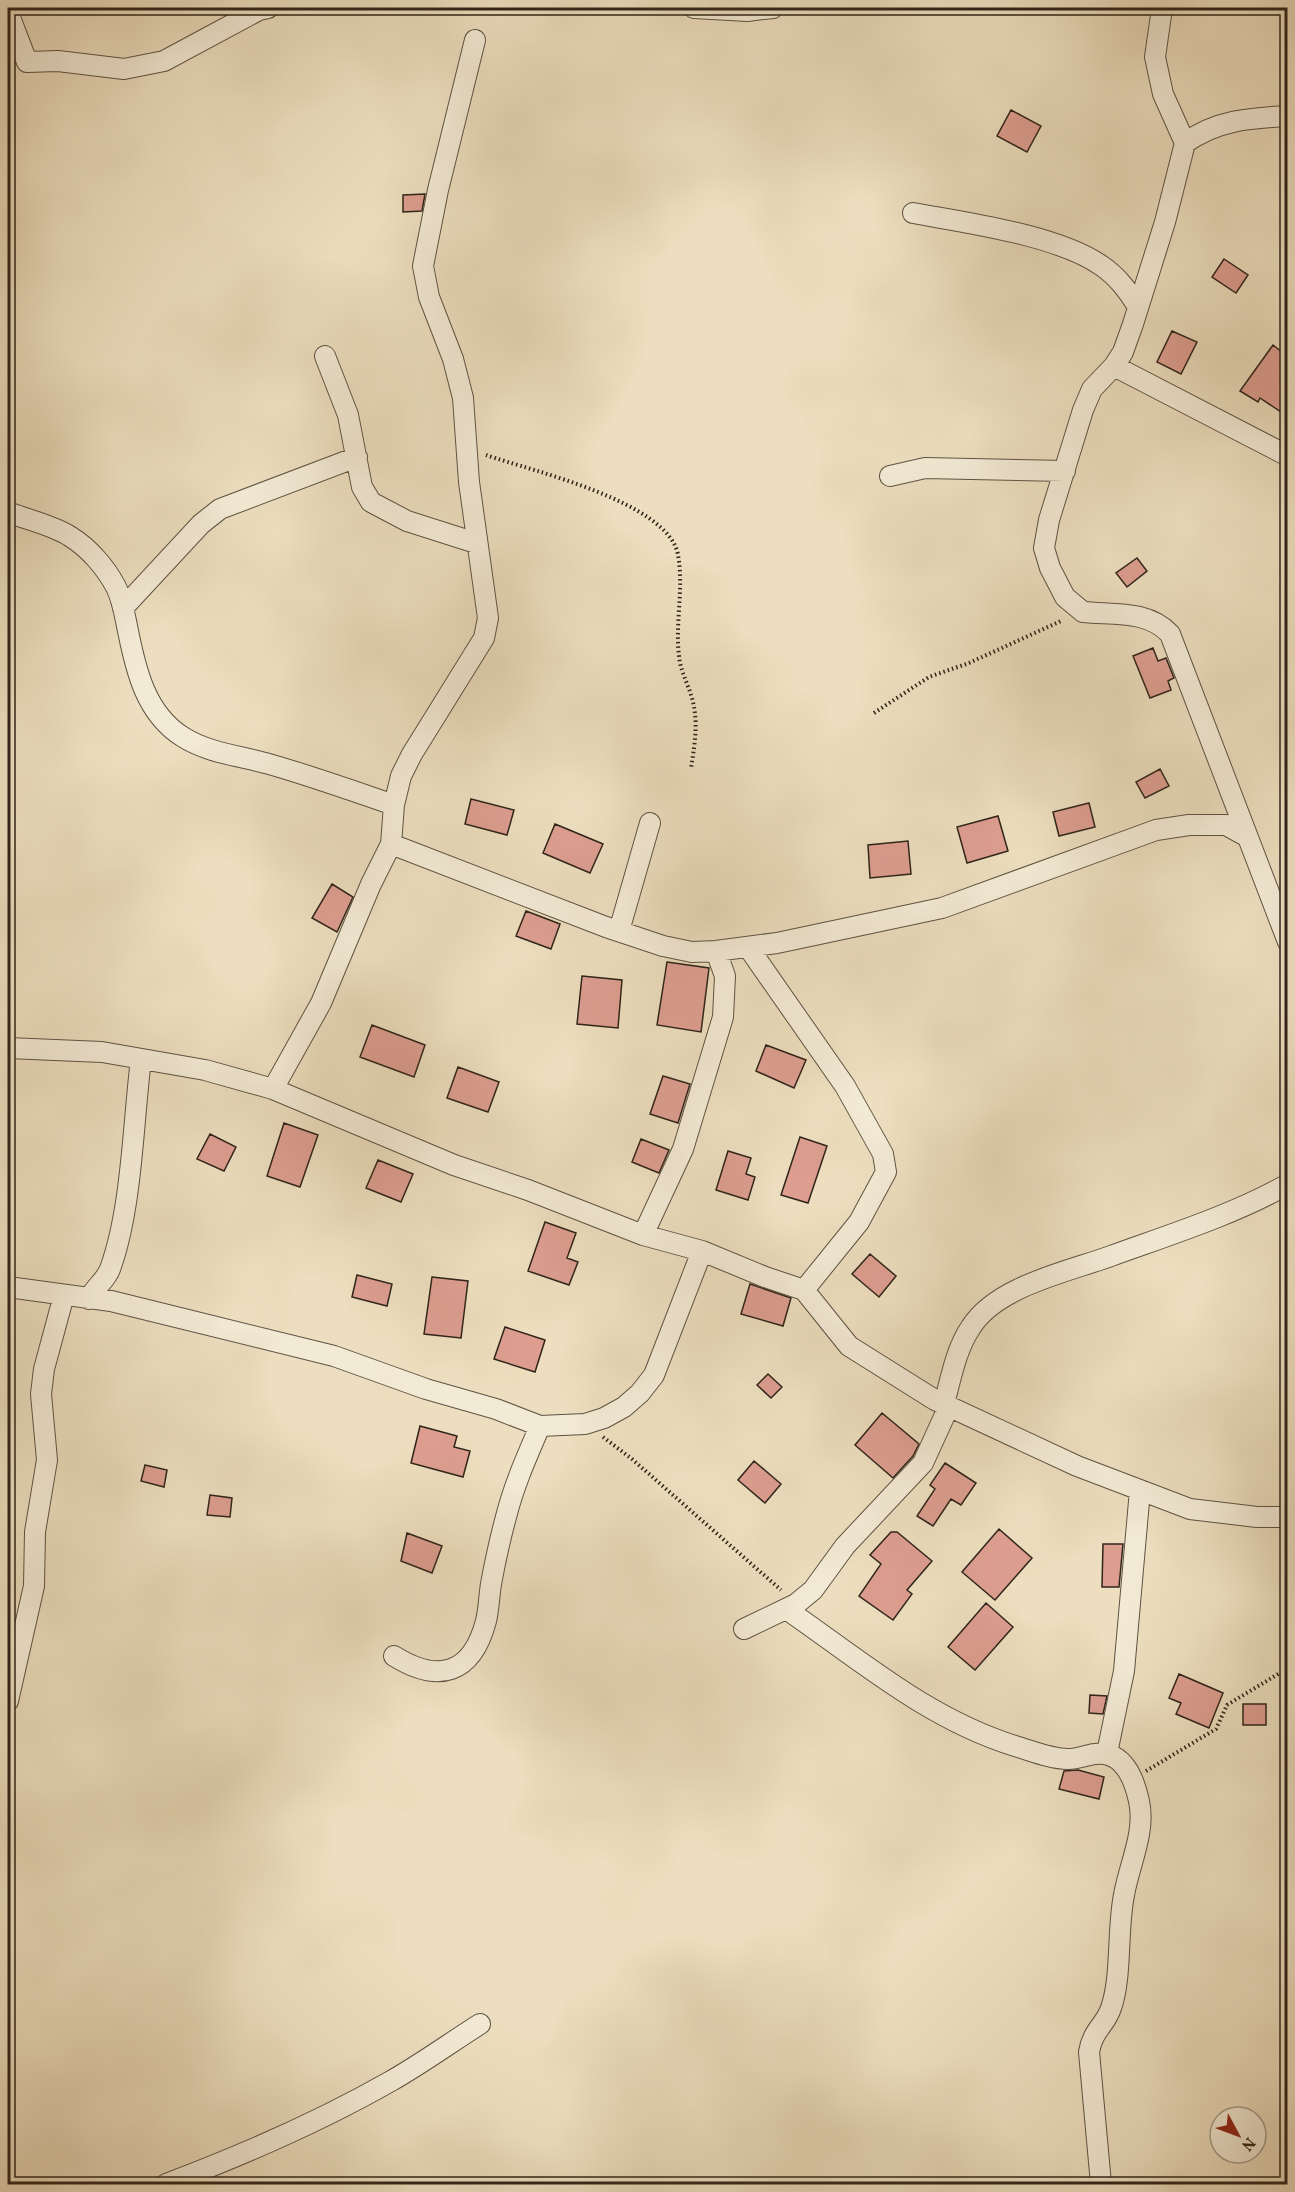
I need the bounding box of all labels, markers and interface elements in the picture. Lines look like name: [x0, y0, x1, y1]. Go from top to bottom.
north arrow: [1208, 2105, 1268, 2165]
text: N: [1235, 2132, 1260, 2155]

